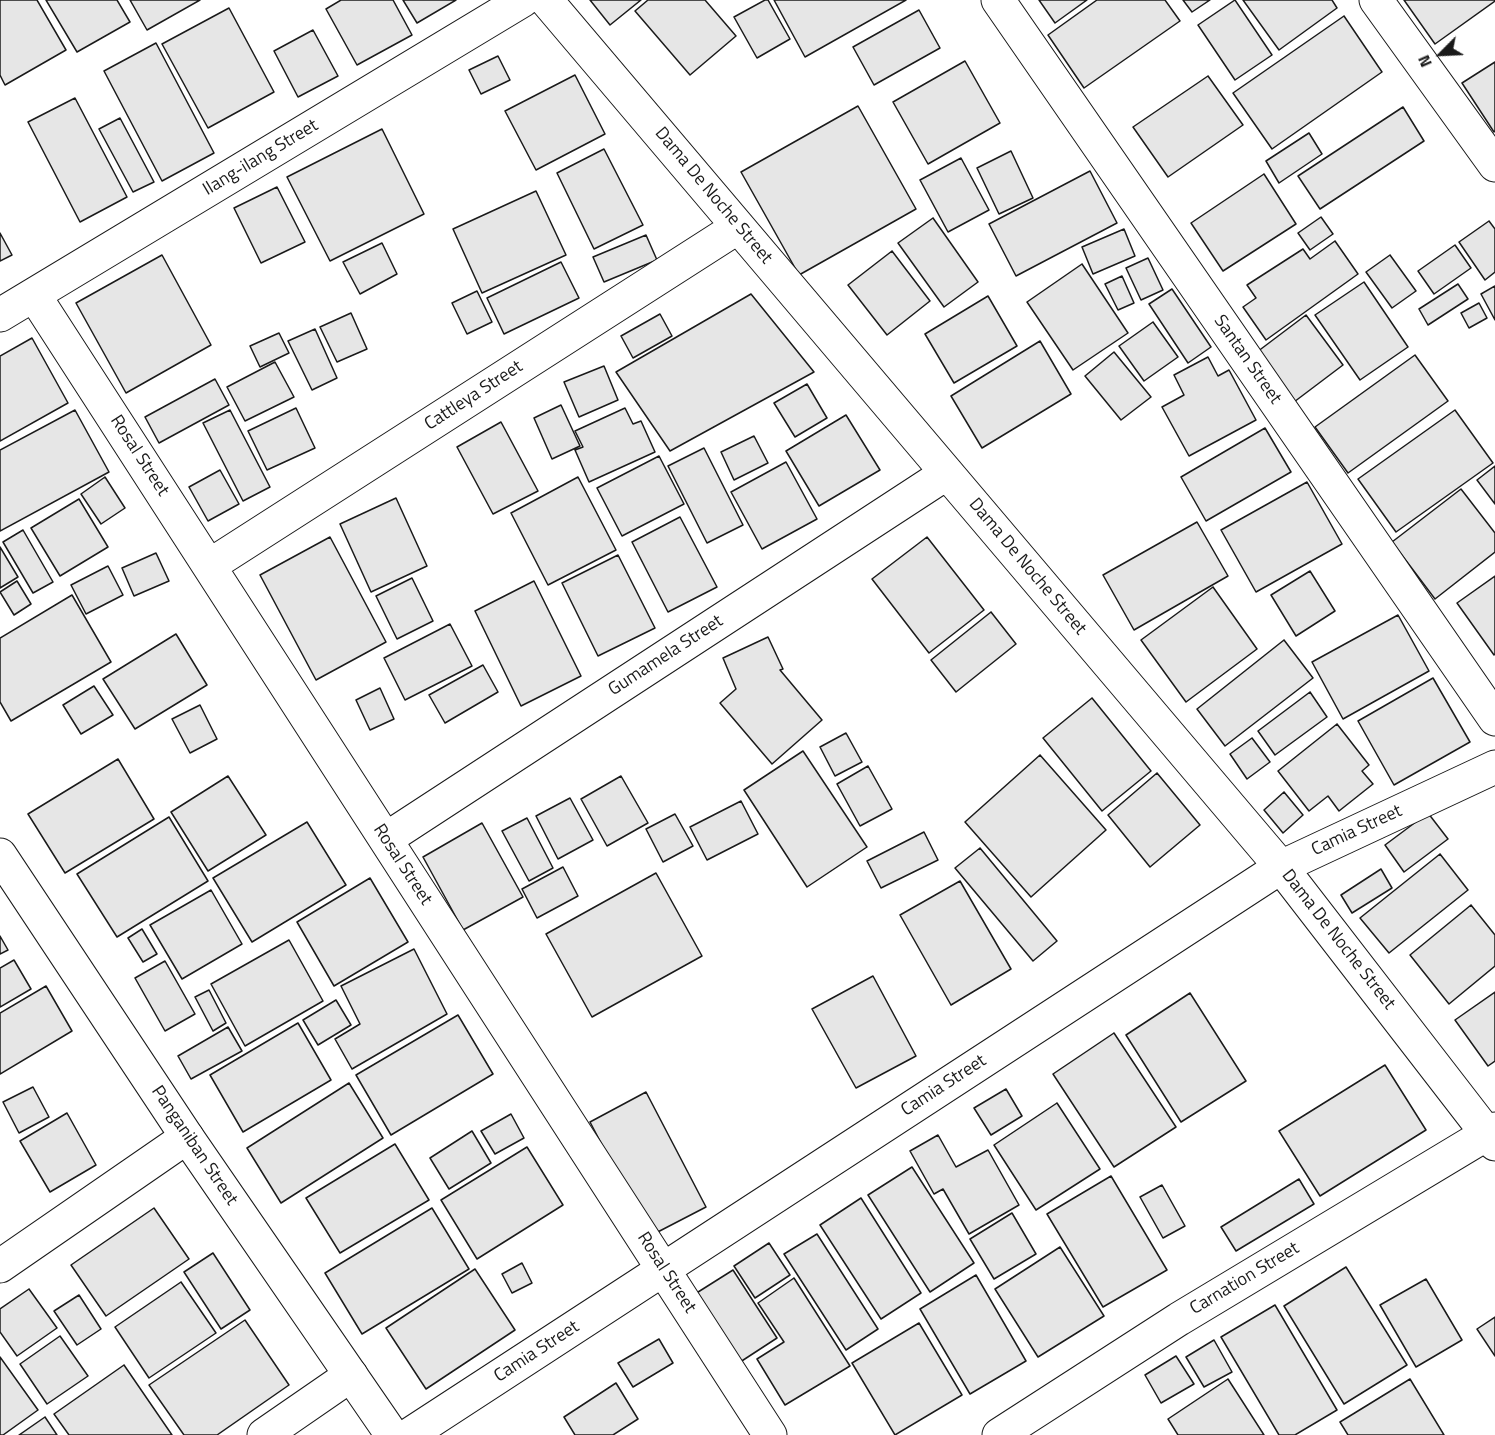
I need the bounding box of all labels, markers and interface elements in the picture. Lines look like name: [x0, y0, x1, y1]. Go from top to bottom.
north arrow: [1411, 24, 1471, 84]
text: N: [1411, 51, 1438, 71]
street label: Ilang-ilang Street: [199, 115, 323, 201]
street label: Dama De Noche Street: [649, 123, 777, 269]
street label: Santan Street: [1208, 311, 1286, 409]
street label: Cattleya Street: [421, 356, 527, 436]
street label: Rosal Street: [105, 411, 173, 501]
street label: Dama De Noche Street: [963, 494, 1091, 640]
street label: Gumamela Street: [605, 611, 727, 701]
street label: Camia Street: [1308, 801, 1406, 861]
street label: Rosal Street: [368, 820, 436, 910]
street label: Dama De Noche Street: [1277, 866, 1399, 1014]
street label: Camia Street: [897, 1050, 991, 1122]
street label: Panganiban Street: [146, 1082, 242, 1210]
street label: Rosal Street: [632, 1228, 700, 1318]
street label: Carnation Street: [1187, 1238, 1303, 1320]
street label: Camia Street: [490, 1316, 584, 1388]

